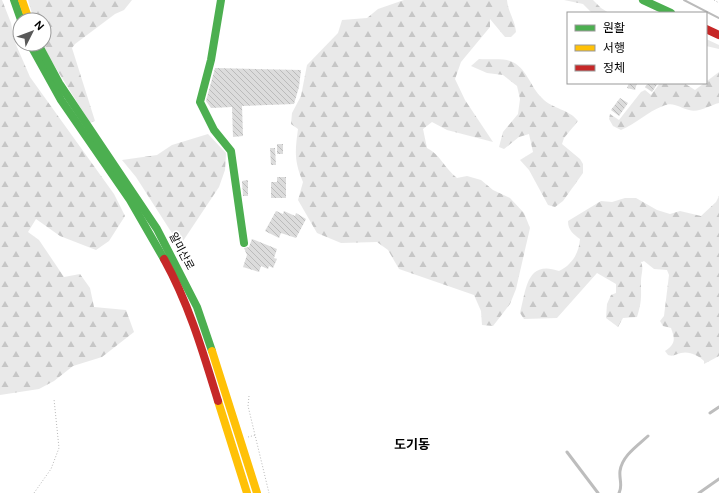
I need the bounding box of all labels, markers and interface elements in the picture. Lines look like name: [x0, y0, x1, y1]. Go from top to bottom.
north arrow: [12, 12, 52, 52]
legend: [567, 12, 707, 84]
text: N: [32, 18, 47, 33]
text: 원활: [603, 20, 625, 36]
text: 서행: [603, 40, 625, 56]
text: 정체: [603, 60, 625, 76]
street label: 알미산로: [166, 230, 198, 272]
district label: 도기동: [394, 436, 430, 453]

